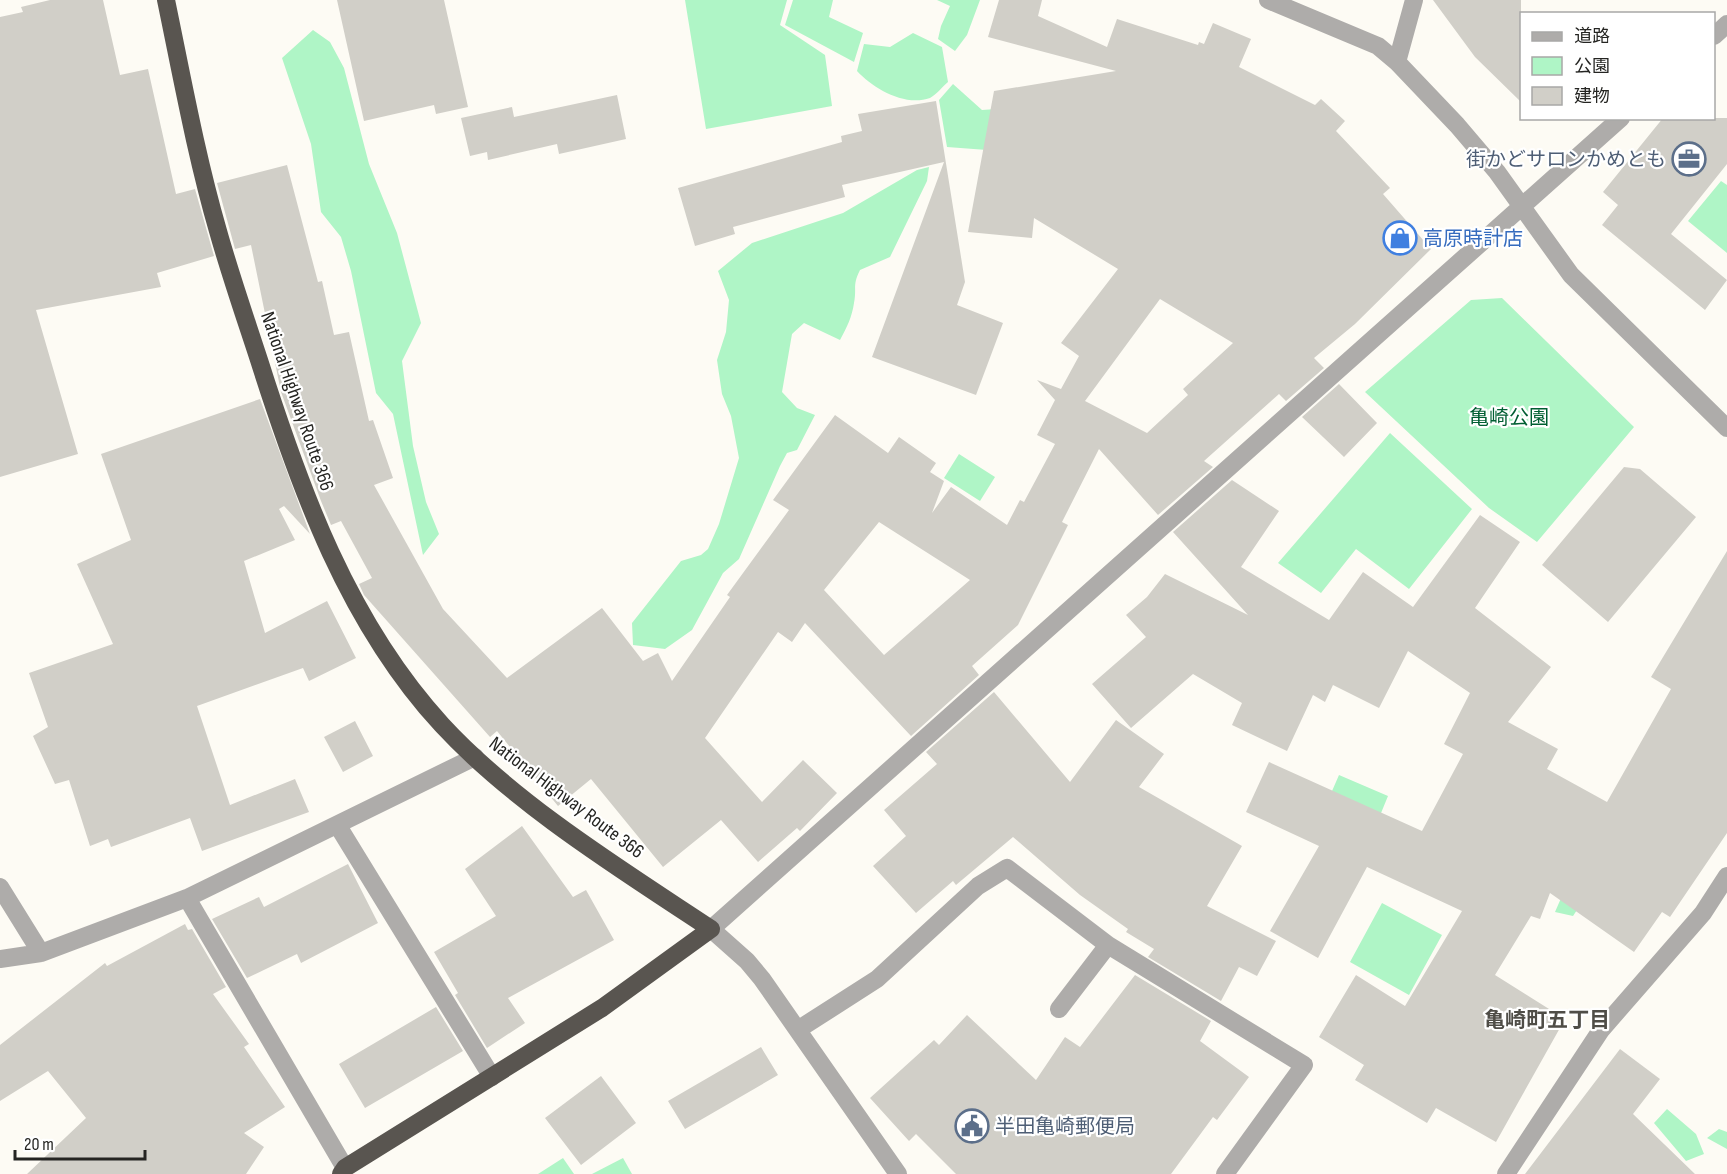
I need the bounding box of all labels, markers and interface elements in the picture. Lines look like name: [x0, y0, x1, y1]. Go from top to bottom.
legend: [1520, 12, 1715, 120]
text: 道路: [1574, 26, 1610, 47]
text: 公園: [1574, 56, 1610, 77]
text: 建物: [1574, 86, 1610, 107]
office icon: 街かどサロンかめとも: [1671, 141, 1707, 177]
place label: 街かどサロンかめとも: [1466, 148, 1666, 172]
shop icon: 高原時計店: [1382, 220, 1418, 256]
place label: 高原時計店: [1423, 227, 1523, 251]
street label: National Highway Route 366: [255, 309, 339, 494]
park label: 亀崎公園: [1469, 406, 1549, 430]
street label: National Highway Route 366: [484, 732, 649, 864]
district label: 亀崎町五丁目: [1484, 1008, 1610, 1033]
public building icon: 半田亀崎郵便局: [954, 1108, 990, 1144]
place label: 半田亀崎郵便局: [995, 1115, 1135, 1139]
scale bar: [15, 1123, 146, 1161]
text: 20 m: [24, 1134, 54, 1155]

